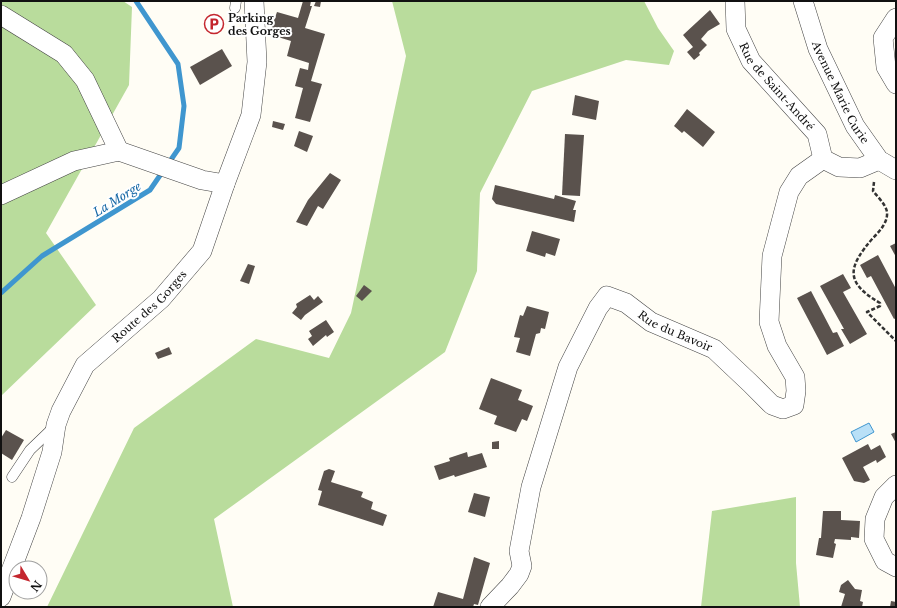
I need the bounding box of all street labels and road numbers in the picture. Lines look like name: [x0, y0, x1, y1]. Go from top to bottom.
street label: Avenue Marie Curie: [809, 38, 872, 146]
street label: Rue de Saint-André: [736, 40, 817, 133]
street label: Route des Gorges: [109, 267, 190, 345]
street label: Rue du Bavoir: [635, 308, 715, 355]

